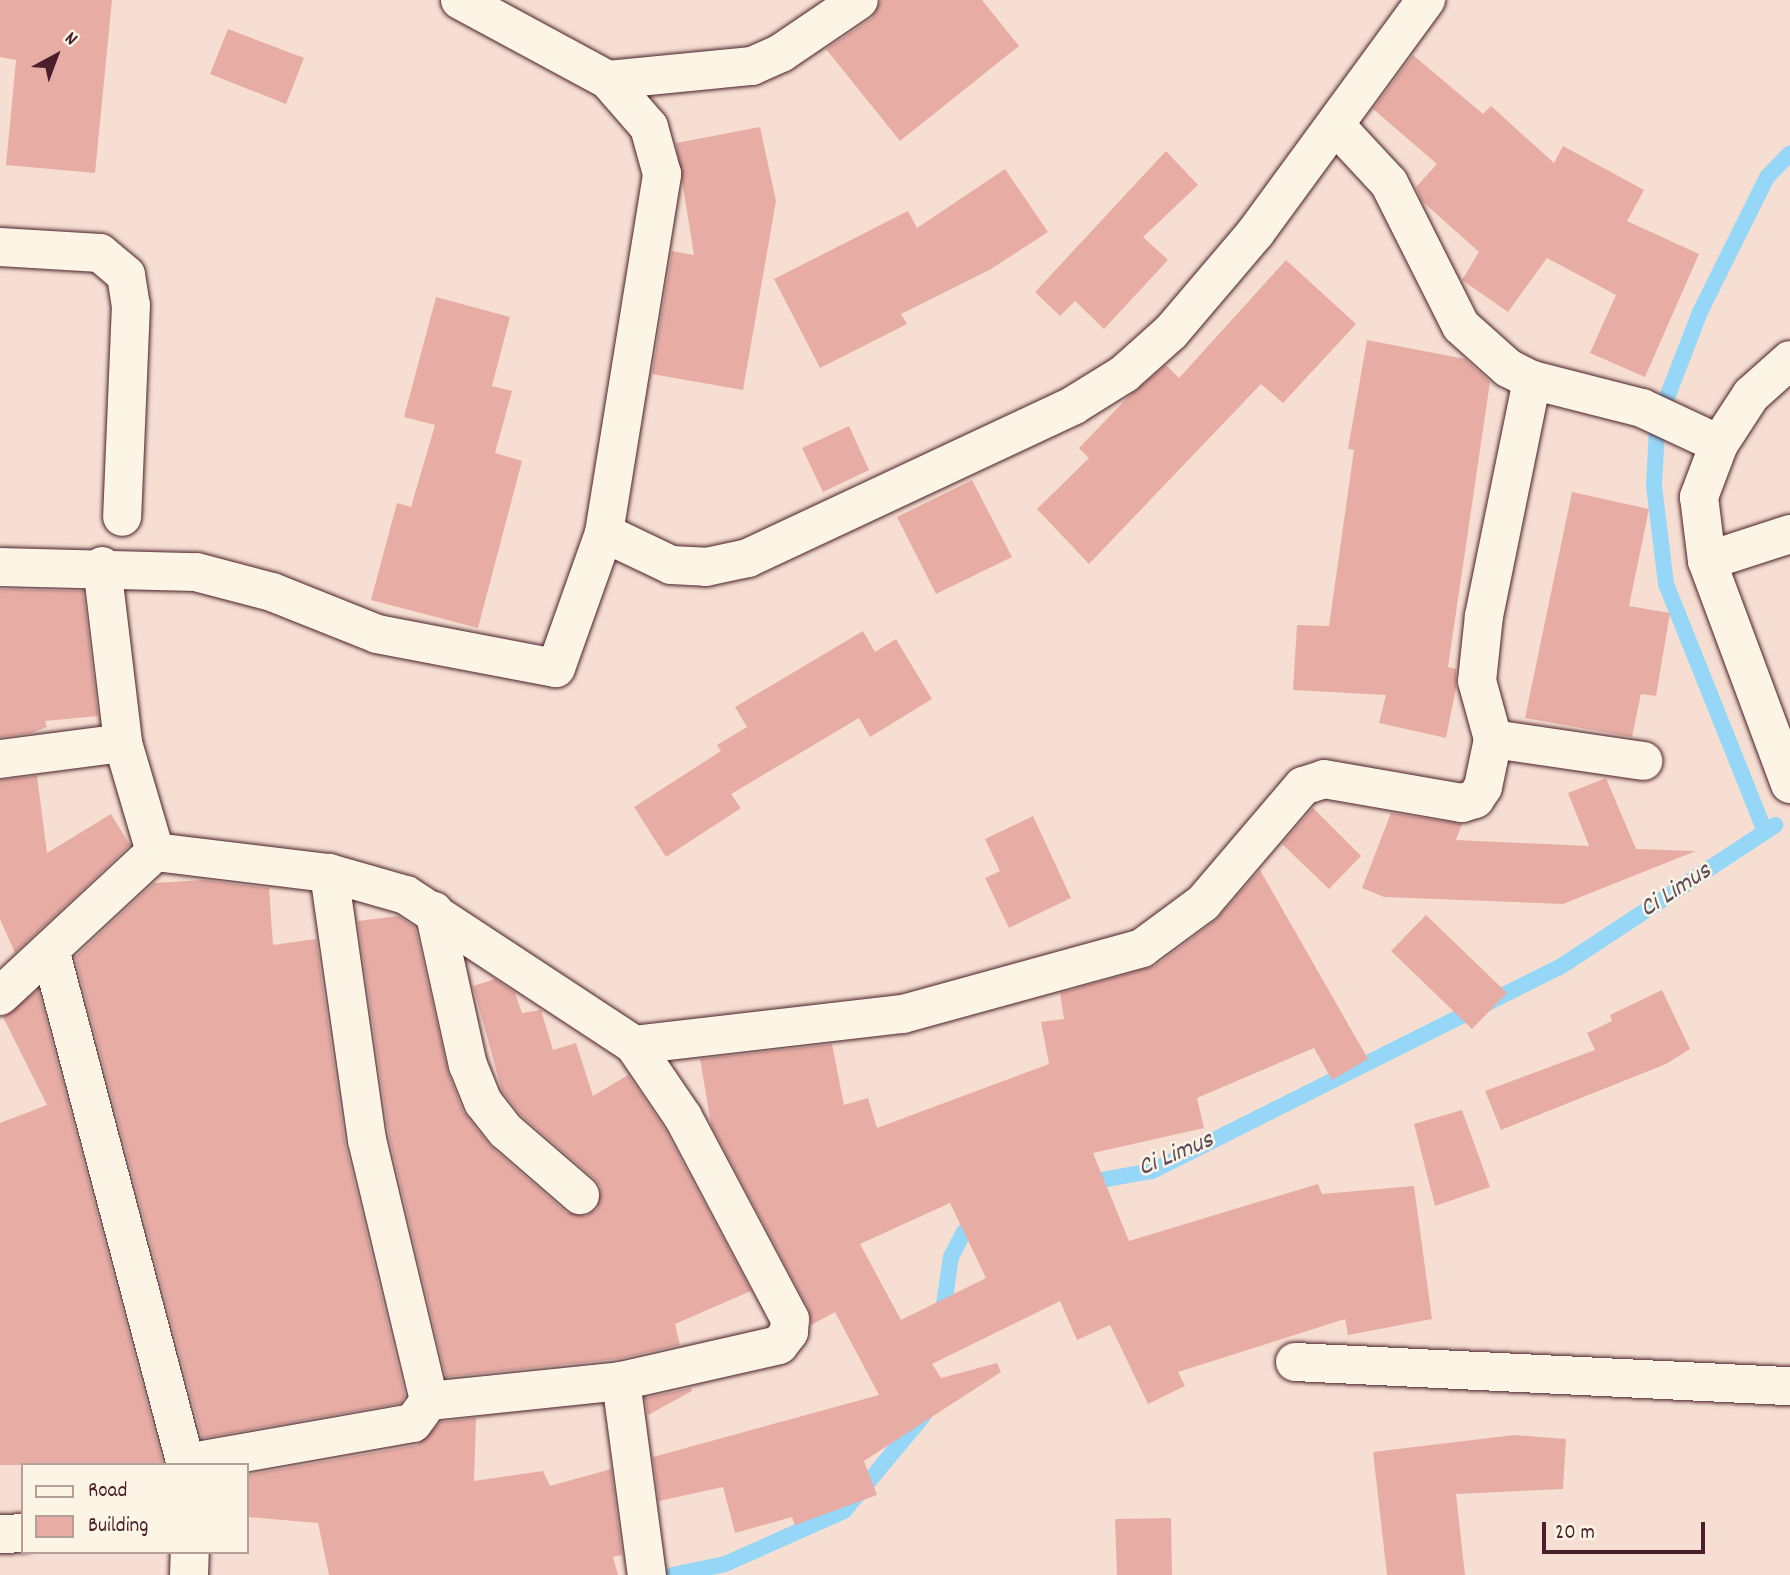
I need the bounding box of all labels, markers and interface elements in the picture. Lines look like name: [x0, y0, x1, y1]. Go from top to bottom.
north arrow: [21, 21, 91, 91]
text: N: [58, 26, 82, 53]
water label: Ci Limus: [1634, 856, 1718, 926]
water label: Ci Limus: [1134, 1125, 1218, 1185]
legend: [21, 1463, 248, 1554]
text: Road: [88, 1477, 127, 1507]
scale bar: [1545, 1508, 1708, 1552]
text: Building: [88, 1512, 148, 1542]
text: 20 m: [1555, 1519, 1595, 1549]

